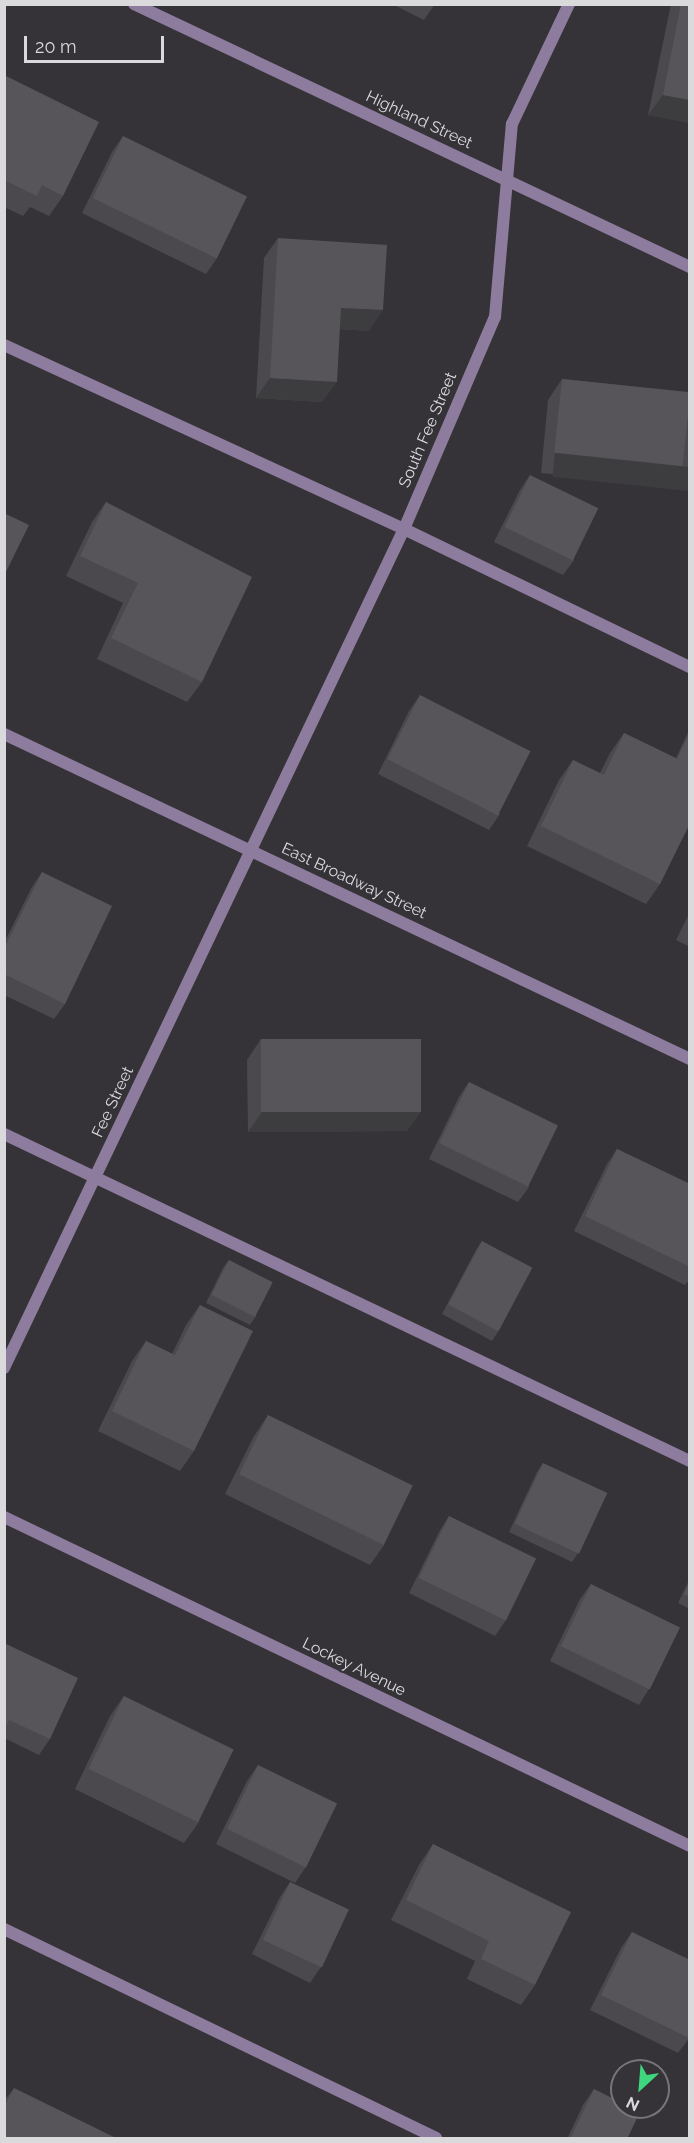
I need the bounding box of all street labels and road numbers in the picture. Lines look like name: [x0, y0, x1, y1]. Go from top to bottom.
street label: Highland Street: [363, 87, 475, 153]
street label: South Fee Street: [395, 369, 461, 491]
street label: East Broadway Street: [278, 839, 430, 923]
street label: Fee Street: [88, 1063, 138, 1141]
street label: Lockey Avenue: [299, 1633, 409, 1701]

